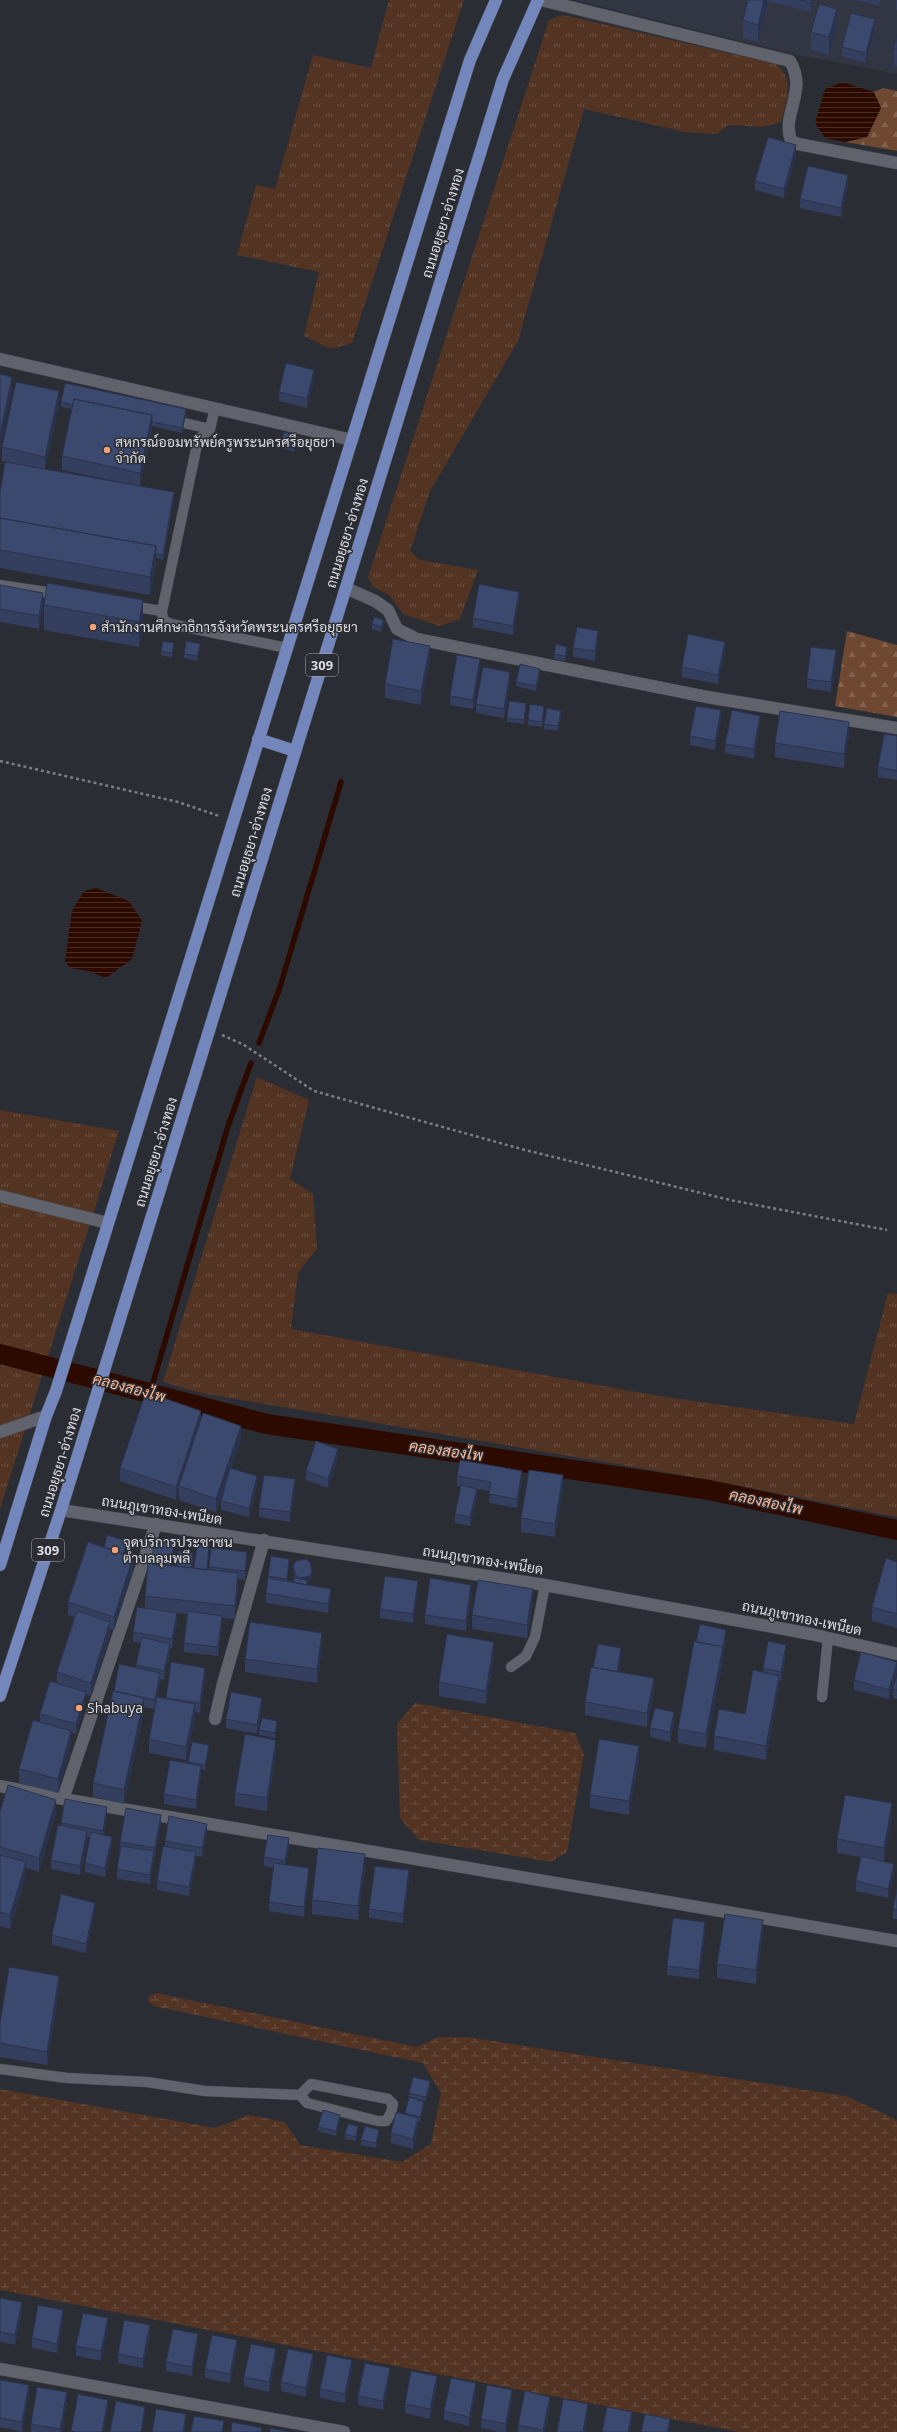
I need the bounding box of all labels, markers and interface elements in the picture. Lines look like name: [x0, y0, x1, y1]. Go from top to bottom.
street label: ถนนอยุธยา-อ่างทอง: [417, 165, 469, 281]
place label: สหกรณ์ออมทรัพย์ครูพระนครศรีอยุธยา จำกัด: [115, 432, 335, 467]
marker: สหกรณ์ออมทรัพย์ครูพระนครศรีอยุธยา จำกัด: [102, 445, 112, 455]
street label: ถนนอยุธยา-อ่างทอง: [321, 475, 373, 591]
place label: สำนักงานศึกษาธิการจังหวัดพระนครศรีอยุธยา: [101, 617, 358, 637]
marker: สำนักงานศึกษาธิการจังหวัดพระนครศรีอยุธยา: [88, 622, 98, 632]
road number: 309: [306, 654, 338, 676]
street label: ถนนอยุธยา-อ่างทอง: [225, 784, 277, 900]
street label: ถนนอยุธยา-อ่างทอง: [130, 1094, 182, 1210]
water label: คลองสองไพ: [91, 1368, 168, 1406]
street label: ถนนอยุธยา-อ่างทอง: [34, 1404, 86, 1520]
water label: คลองสองไพ: [408, 1435, 485, 1465]
water label: คลองสองไพ: [728, 1484, 805, 1519]
street label: ถนนภูเขาทอง-เพนียด: [100, 1491, 224, 1529]
place label: จุดบริการประชาชน ตำบลลุมพลี: [123, 1532, 233, 1568]
road number: 309: [32, 1539, 64, 1561]
street label: ถนนภูเขาทอง-เพนียด: [421, 1541, 545, 1579]
marker: จุดบริการประชาชน ตำบลลุมพลี: [110, 1545, 120, 1555]
street label: ถนนภูเขาทอง-เพนียด: [740, 1596, 864, 1640]
place label: Shabuya: [87, 1698, 143, 1717]
marker: Shabuya: [74, 1703, 84, 1713]

